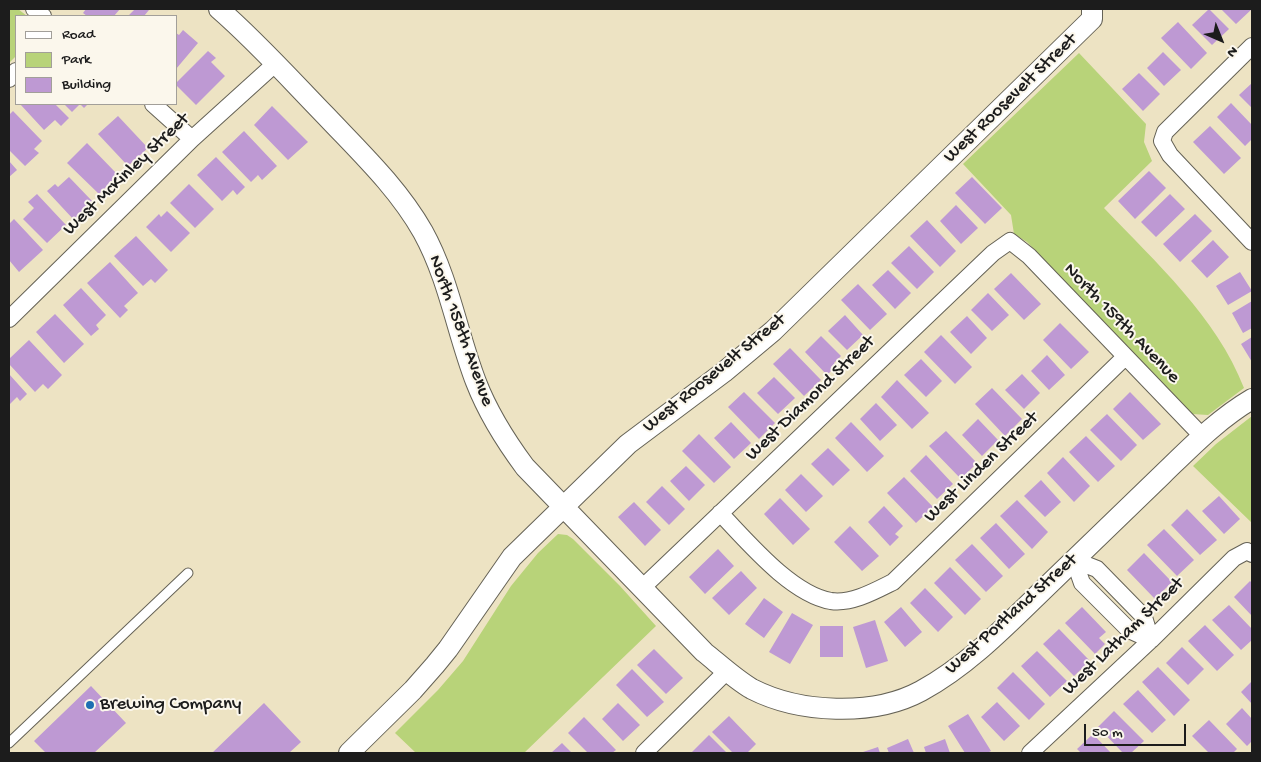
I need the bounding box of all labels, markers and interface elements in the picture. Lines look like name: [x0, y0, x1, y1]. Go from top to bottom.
legend: [15, 15, 178, 105]
north arrow: [1196, 15, 1246, 65]
text: Road: [62, 26, 95, 44]
street label: West Roosevelt Street: [939, 29, 1083, 169]
text: N: [1223, 42, 1241, 60]
text: Park: [62, 51, 91, 69]
text: Building: [62, 76, 111, 94]
street label: West McKinley Street: [59, 109, 195, 241]
street label: North 158th Avenue: [422, 252, 498, 410]
street label: North 159th Avenue: [1058, 259, 1184, 389]
street label: West Roosevelt Street: [639, 309, 791, 439]
street label: West Diamond Street: [742, 331, 880, 467]
street label: West Linden Street: [920, 408, 1044, 528]
street label: West Portland Street: [941, 550, 1083, 680]
street label: West Latham Street: [1059, 573, 1189, 701]
place label: Brewing Company: [100, 694, 241, 716]
marker: Brewing Company: [84, 699, 96, 711]
scale bar: [1086, 714, 1188, 746]
text: 50 m: [1092, 724, 1123, 742]

